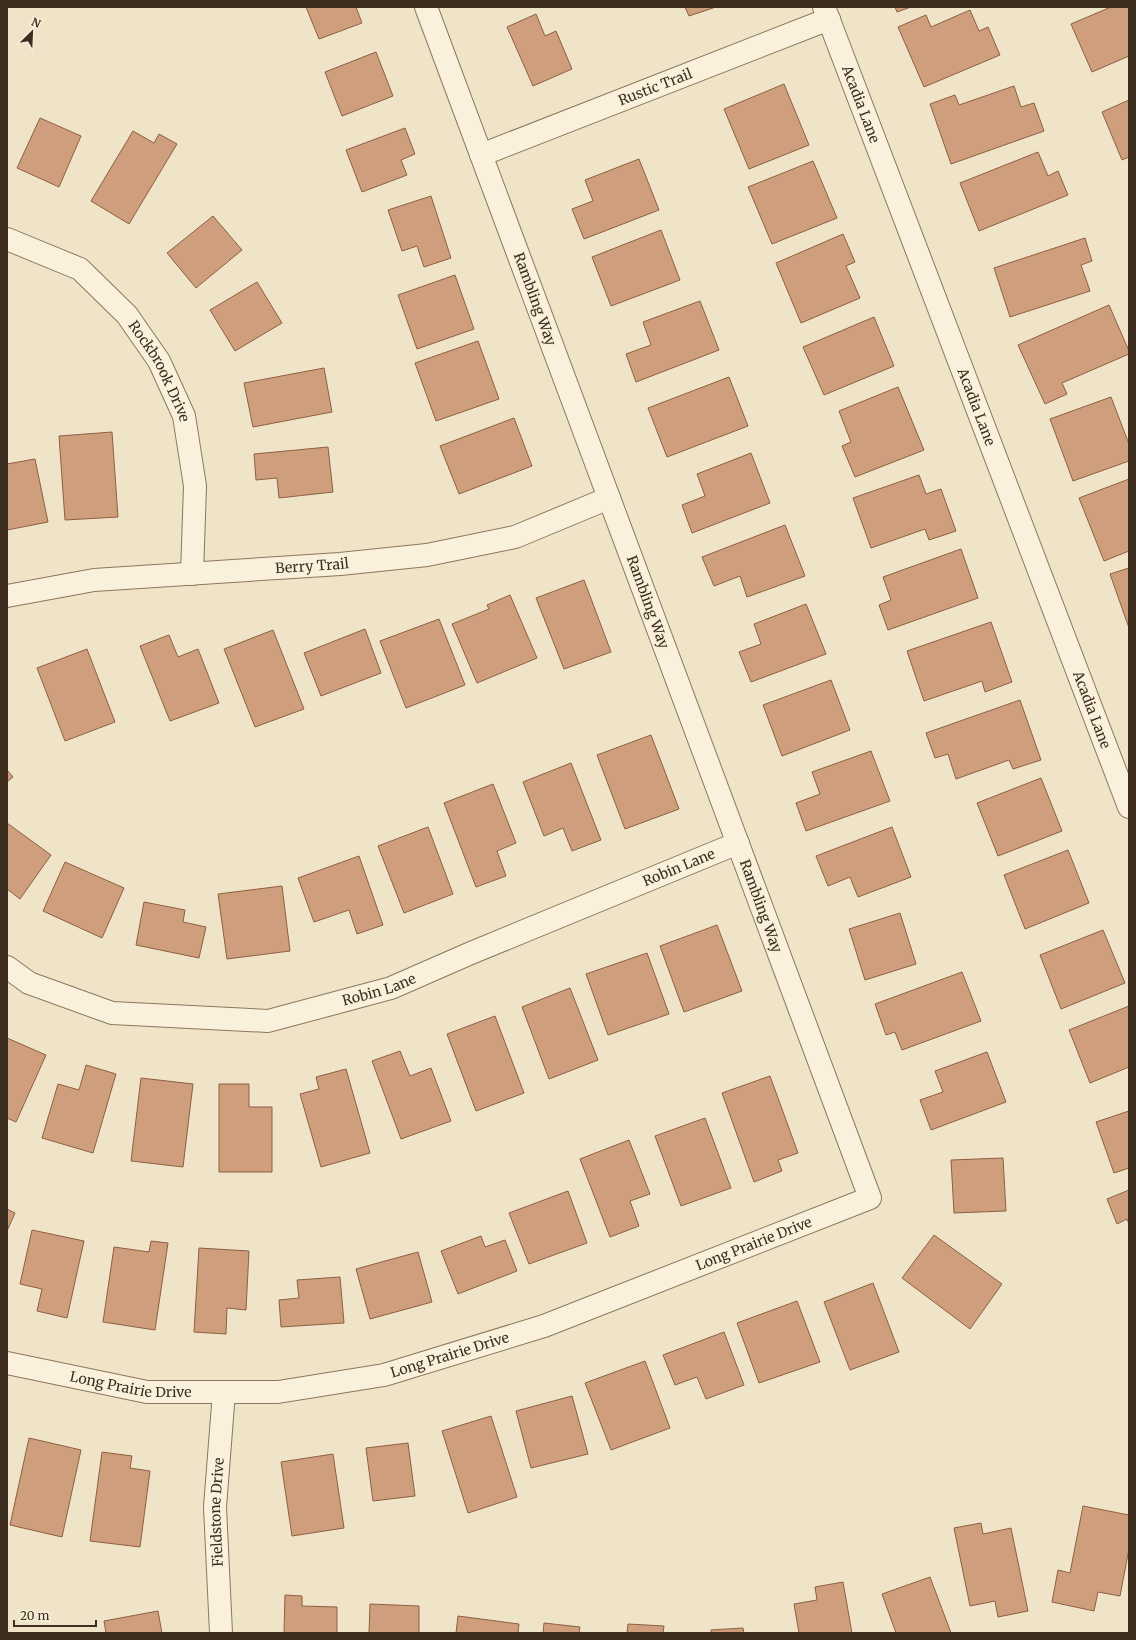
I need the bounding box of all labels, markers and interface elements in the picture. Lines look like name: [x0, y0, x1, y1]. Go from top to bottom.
north arrow: [12, 12, 52, 52]
text: N: [29, 15, 43, 31]
street label: Acadia Lane: [838, 62, 884, 145]
street label: Rustic Trail: [616, 64, 695, 109]
street label: Rambling Way: [510, 250, 560, 349]
street label: Rockbrook Drive: [125, 317, 194, 423]
street label: Acadia Lane: [953, 365, 999, 448]
street label: Rambling Way: [623, 553, 673, 652]
street label: Berry Trail: [275, 554, 350, 577]
street label: Acadia Lane: [1069, 667, 1115, 751]
street label: Robin Lane: [640, 845, 718, 890]
street label: Rambling Way: [736, 857, 786, 956]
street label: Robin Lane: [340, 969, 419, 1010]
street label: Long Prairie Drive: [693, 1213, 814, 1275]
street label: Long Prairie Drive: [388, 1328, 511, 1382]
street label: Long Prairie Drive: [68, 1367, 192, 1401]
street label: Fieldstone Drive: [206, 1457, 228, 1567]
scale bar: [14, 1602, 96, 1628]
text: 20 m: [20, 1608, 49, 1623]

